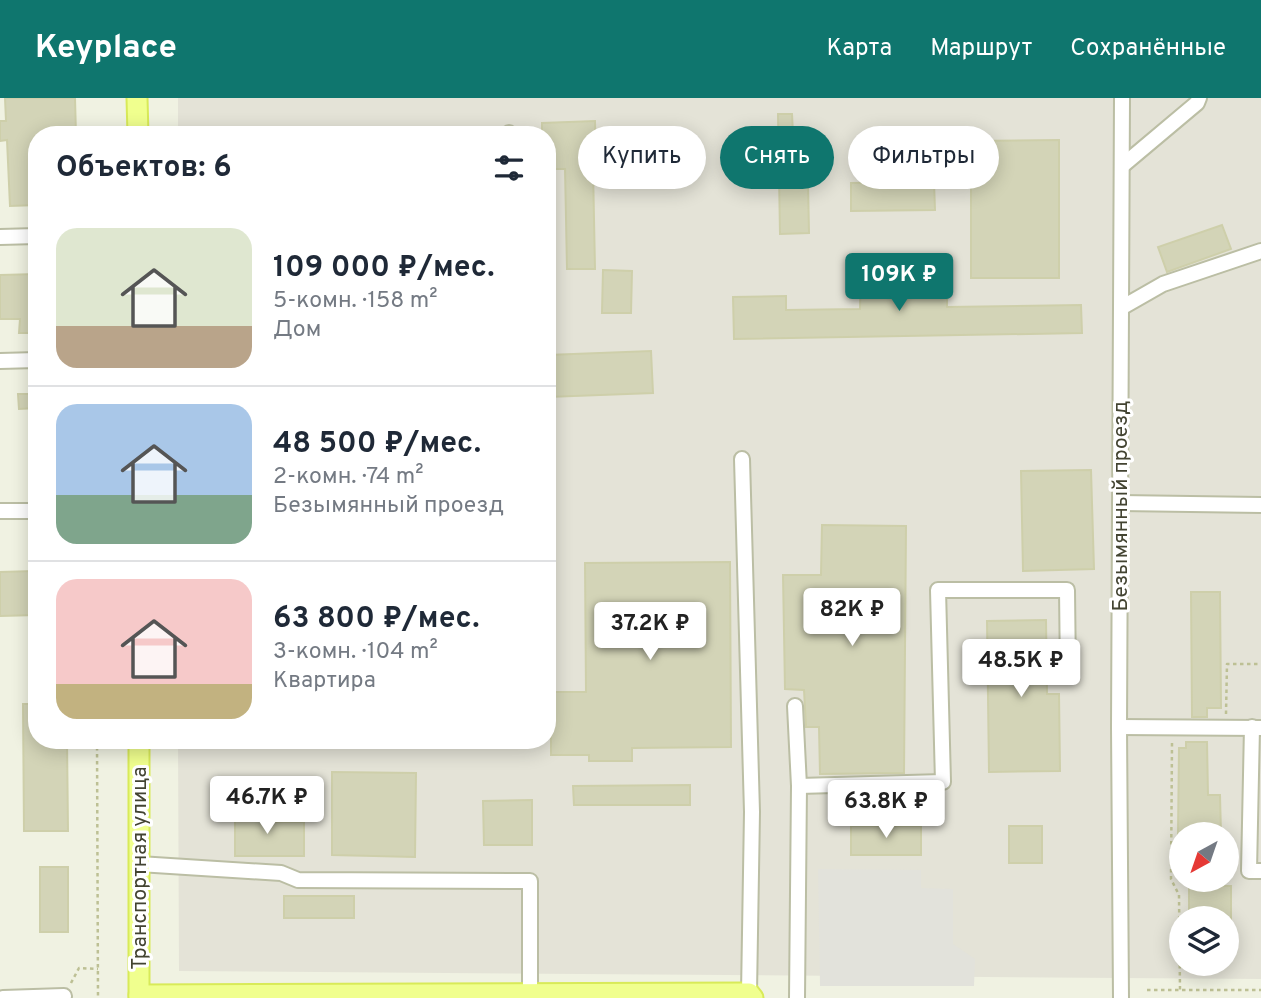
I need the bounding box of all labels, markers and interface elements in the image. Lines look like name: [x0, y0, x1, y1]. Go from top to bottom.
text: Keyplace: [35, 28, 177, 70]
text: Карта: [826, 34, 892, 64]
text: Маршрут: [930, 34, 1032, 64]
text: Сохранённые: [1070, 34, 1226, 64]
chip: Купить: [578, 126, 706, 189]
chip: Снять: [720, 126, 834, 189]
chip: Фильтры: [848, 126, 999, 189]
icon: filters: [490, 149, 528, 187]
text: Объектов: 6: [56, 150, 232, 187]
text: 109 000 ₽/мес.: [273, 250, 495, 287]
pin: 109K ₽: [842, 254, 956, 313]
icon: home: [112, 256, 196, 340]
text: 109K ₽: [861, 261, 937, 290]
text: 5-комн. · 158 m²: [273, 287, 438, 316]
text: Дом: [273, 316, 321, 345]
street label: Безымянный проезд: [1108, 401, 1135, 611]
text: 48 500 ₽/мес.: [273, 426, 481, 463]
icon: home: [112, 432, 196, 516]
text: 2-комн. · 74 m²: [273, 463, 424, 492]
text: Безымянный проезд: [273, 492, 504, 521]
pin: 82K ₽: [803, 588, 901, 648]
text: 82K ₽: [819, 596, 885, 625]
text: 63 800 ₽/мес.: [273, 601, 479, 638]
pin: 37.2K ₽: [585, 602, 715, 662]
icon: home: [112, 607, 196, 691]
text: 37.2K ₽: [610, 610, 690, 639]
text: 3-комн. · 104 m²: [273, 638, 438, 667]
pin: 48.5K ₽: [956, 640, 1086, 699]
text: 48.5K ₽: [978, 647, 1064, 676]
text: Квартира: [273, 667, 376, 696]
street label: Транспортная улица: [127, 766, 154, 970]
pin: 46.7K ₽: [202, 776, 332, 836]
pin: 63.8K ₽: [821, 780, 951, 840]
text: 46.7K ₽: [226, 784, 308, 813]
text: 63.8K ₽: [844, 788, 928, 817]
north arrow: [1169, 822, 1239, 892]
map controls: [1169, 822, 1239, 976]
button: layers: [1169, 906, 1239, 976]

